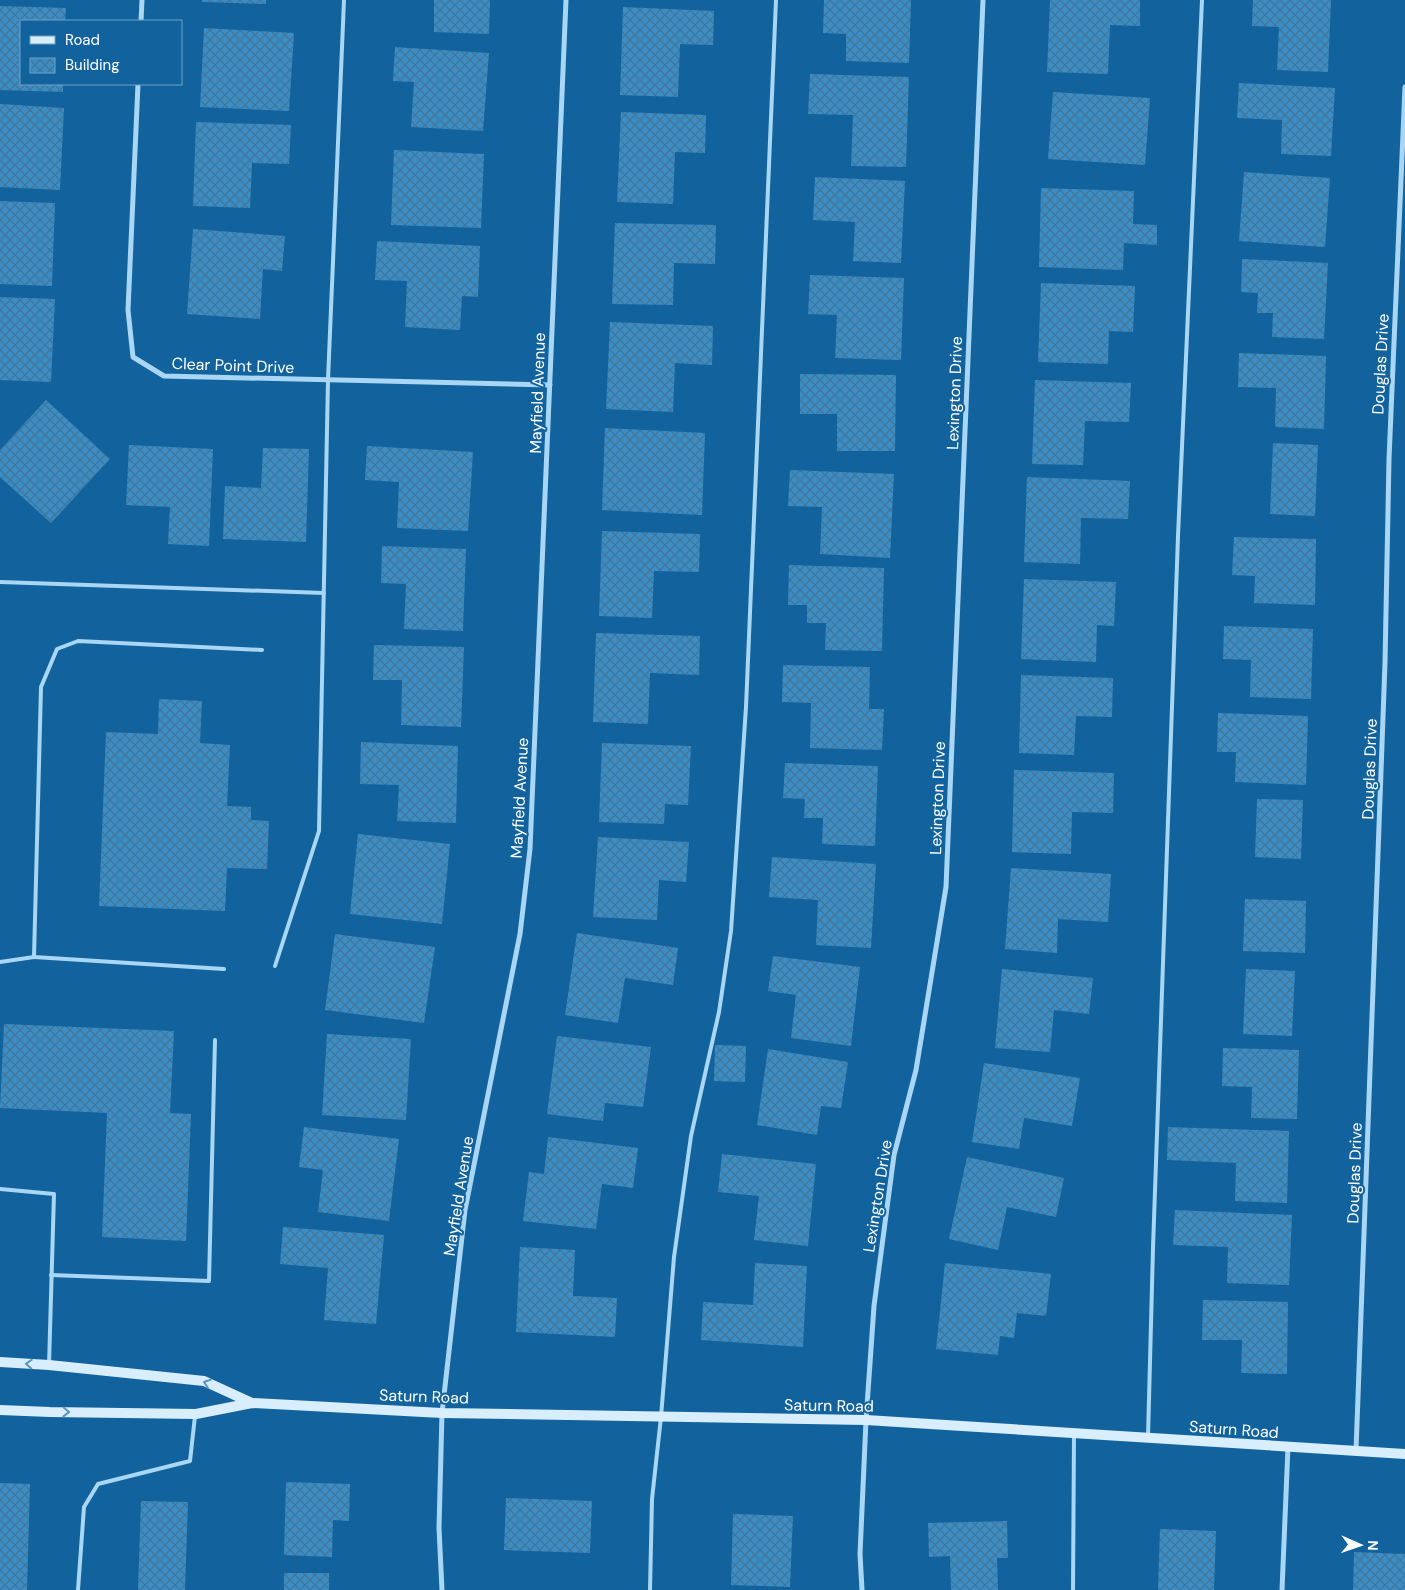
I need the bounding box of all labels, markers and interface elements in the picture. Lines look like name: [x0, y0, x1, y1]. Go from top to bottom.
legend: [20, 20, 182, 85]
text: Road: [65, 30, 100, 50]
text: Building: [65, 55, 120, 75]
street label: Douglas Drive: [1367, 313, 1394, 415]
street label: Mayfield Avenue: [525, 332, 550, 454]
street label: Lexington Drive: [942, 336, 967, 450]
street label: Clear Point Drive: [171, 353, 295, 378]
street label: Douglas Drive: [1357, 718, 1382, 820]
street label: Mayfield Avenue: [506, 737, 533, 859]
street label: Lexington Drive: [925, 741, 950, 855]
street label: Douglas Drive: [1342, 1122, 1367, 1224]
street label: Mayfield Avenue: [439, 1135, 478, 1258]
street label: Lexington Drive: [858, 1138, 897, 1254]
one-way arrow: [25, 1358, 33, 1369]
one-way arrow: [203, 1379, 212, 1389]
street label: Saturn Road: [379, 1384, 469, 1409]
street label: Saturn Road: [784, 1394, 874, 1417]
one-way arrow: [62, 1407, 70, 1417]
street label: Saturn Road: [1188, 1416, 1279, 1443]
north arrow: [1335, 1520, 1385, 1570]
text: N: [1364, 1540, 1382, 1551]

